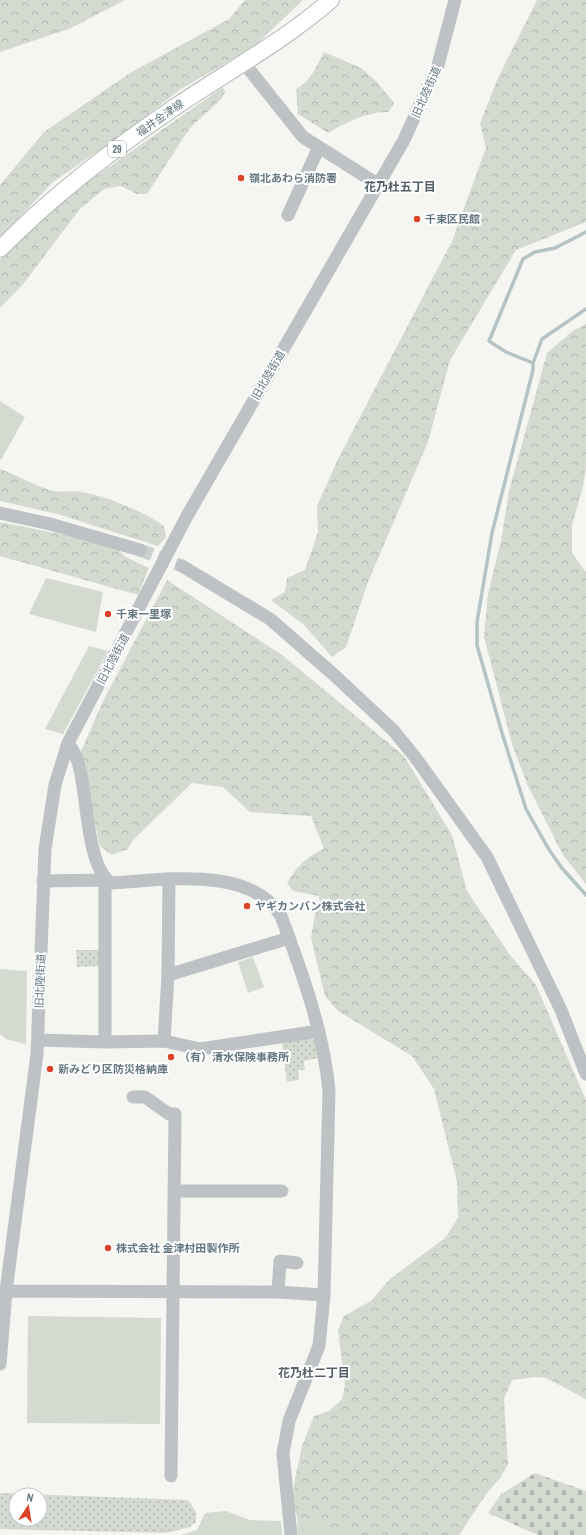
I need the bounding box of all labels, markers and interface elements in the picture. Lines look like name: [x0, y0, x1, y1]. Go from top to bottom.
street label: 旧北陸街道: [408, 64, 444, 120]
street label: 福井金津線: [133, 96, 187, 140]
road number: 29: [108, 141, 126, 157]
place label: 嶺北あわら消防署: [249, 171, 337, 185]
marker: 嶺北あわら消防署: [236, 173, 246, 183]
district label: 花乃杜五丁目: [364, 179, 436, 195]
place label: 千束区民館: [425, 212, 480, 226]
marker: 千束区民館: [412, 214, 422, 224]
street label: 旧北陸街道: [248, 348, 288, 402]
place label: 千束一里塚: [116, 607, 172, 621]
marker: 千束一里塚: [103, 609, 113, 619]
street label: 旧北陸街道: [94, 631, 132, 687]
place label: ヤギカンバン株式会社: [255, 899, 366, 913]
marker: ヤギカンバン株式会社: [242, 901, 252, 911]
street label: 旧北陸街道: [32, 953, 48, 1009]
place label: （有）清水保険事務所: [179, 1050, 289, 1064]
marker: （有）清水保険事務所: [166, 1052, 176, 1062]
place label: 新みどり区防災格納庫: [58, 1062, 168, 1076]
marker: 新みどり区防災格納庫: [45, 1064, 55, 1074]
place label: 株式会社 金津村田製作所: [116, 1241, 240, 1255]
marker: 株式会社 金津村田製作所: [103, 1243, 113, 1253]
district label: 花乃杜二丁目: [278, 1365, 350, 1381]
north arrow: [8, 1487, 48, 1527]
text: N: [25, 1490, 35, 1505]

